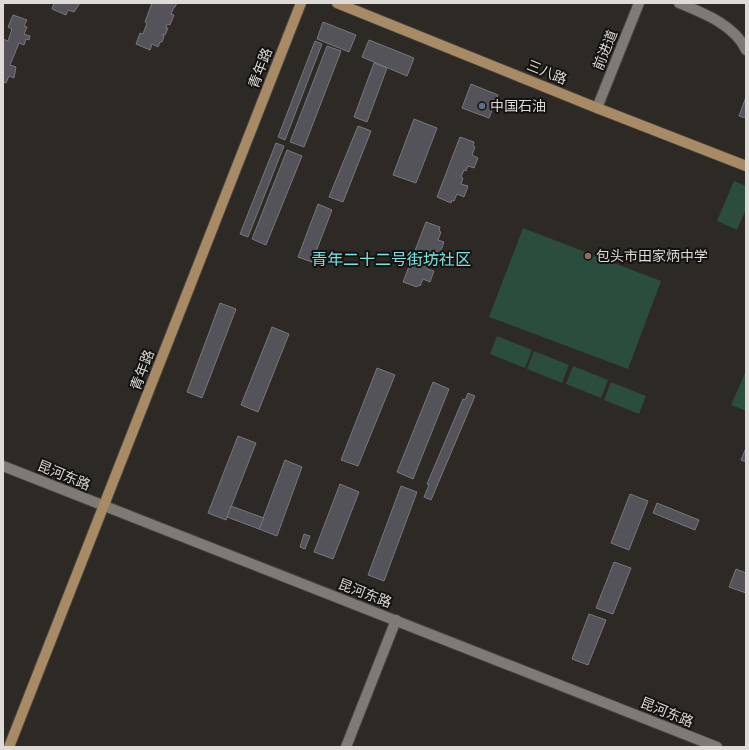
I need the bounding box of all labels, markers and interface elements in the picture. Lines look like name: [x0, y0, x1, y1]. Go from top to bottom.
street label: 前进道: [589, 27, 620, 72]
street label: 青年路: [244, 45, 275, 90]
street label: 三八路: [525, 56, 570, 87]
place label: 中国石油: [490, 97, 546, 114]
marker: 中国石油: [477, 101, 487, 111]
place label: 包头市田家炳中学: [596, 247, 708, 264]
district label: 青年二十二号街坊社区: [311, 249, 471, 268]
marker: 包头市田家炳中学: [583, 251, 593, 261]
street label: 青年路: [126, 347, 157, 392]
street label: 昆河东路: [35, 456, 93, 493]
street label: 昆河东路: [336, 575, 394, 611]
street label: 昆河东路: [638, 693, 696, 730]

